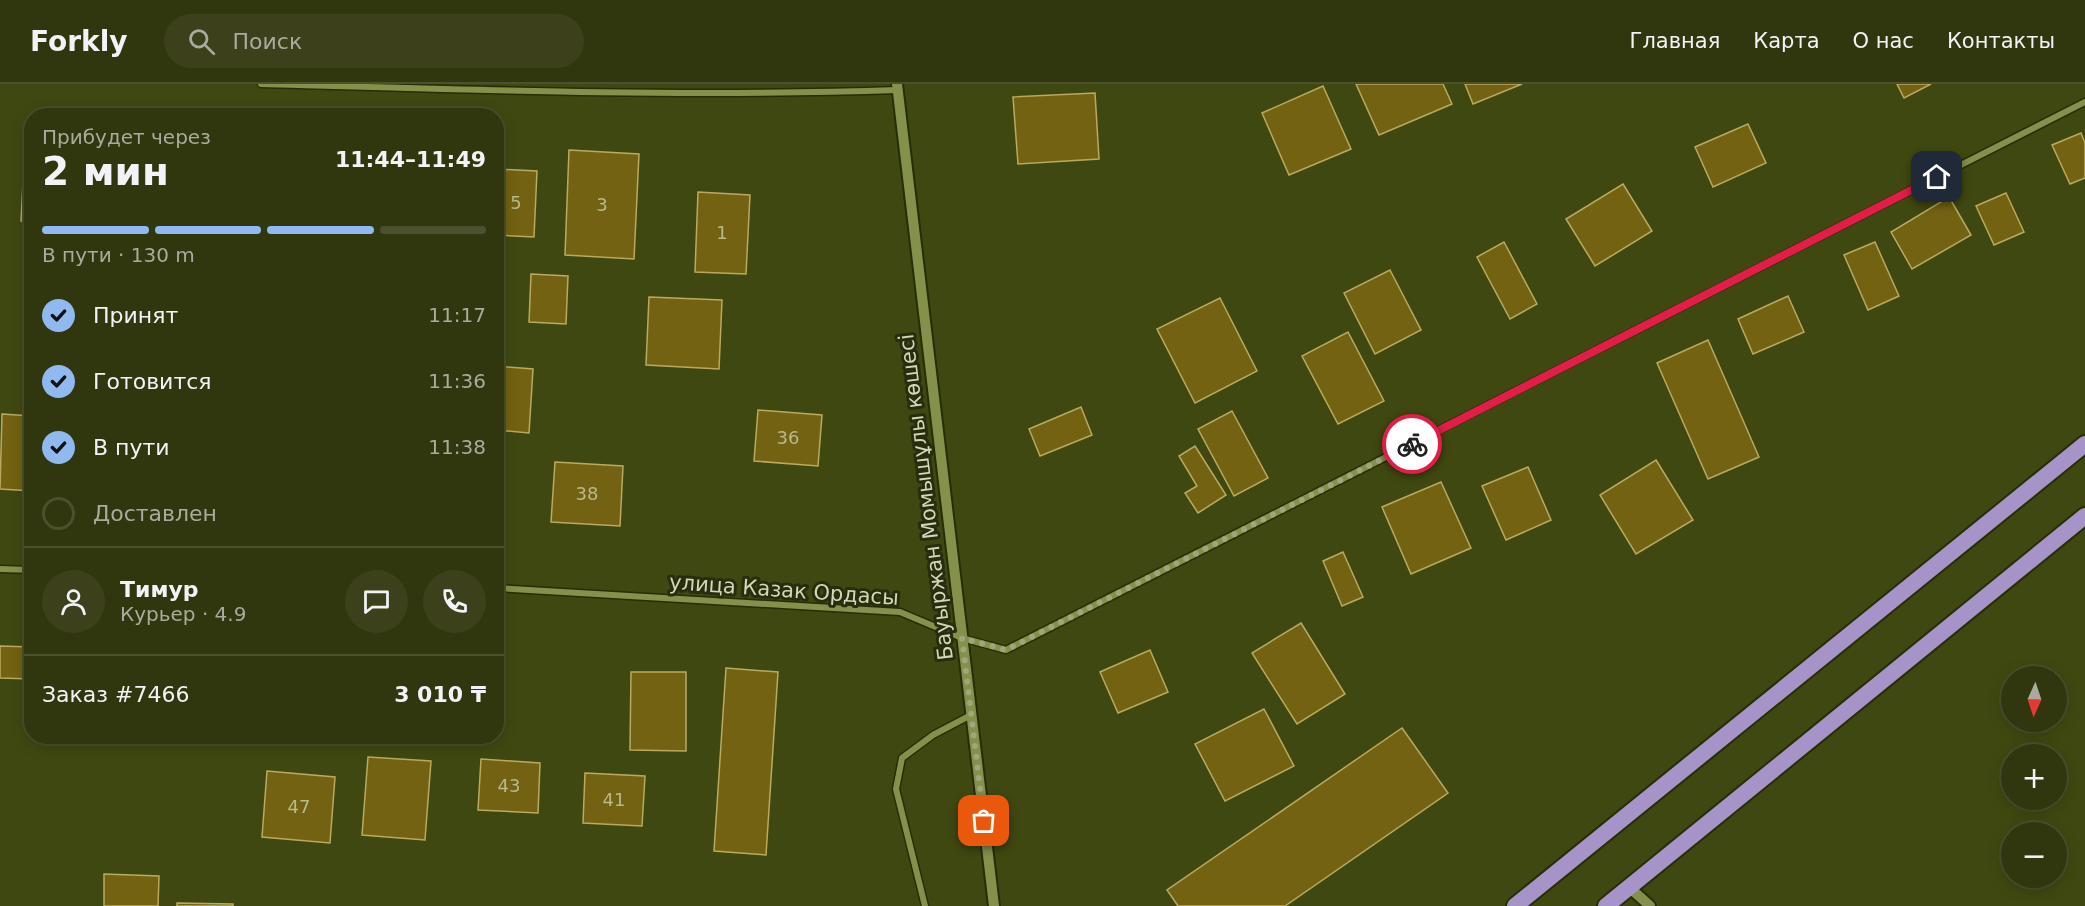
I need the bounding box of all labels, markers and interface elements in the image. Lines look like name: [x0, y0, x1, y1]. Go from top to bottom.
search box: [164, 14, 584, 68]
text: Forkly: [30, 25, 128, 58]
icon: search: [185, 25, 218, 58]
text: Поиск: [233, 29, 302, 54]
text: Главная: [1630, 29, 1720, 53]
text: Карта: [1753, 29, 1820, 53]
text: О нас: [1853, 29, 1914, 53]
text: Контакты: [1947, 29, 2055, 53]
text: Прибудет через: [42, 125, 211, 149]
text: 11:44–11:49: [335, 147, 486, 172]
text: 2 мин: [42, 149, 169, 194]
pin: [1911, 151, 1962, 202]
icon: home: [1920, 160, 1953, 193]
house number: 5: [510, 192, 522, 213]
house number: 3: [596, 194, 608, 215]
house number: 1: [716, 222, 728, 243]
text: В пути · 130 m: [42, 243, 195, 267]
icon: check: [42, 299, 75, 332]
text: Принят: [93, 303, 178, 328]
text: 11:17: [428, 303, 486, 327]
street label: Бауыржан Момышұлы көшесі: [894, 332, 958, 662]
icon: check: [42, 365, 75, 398]
text: Готовится: [93, 369, 212, 394]
text: 11:36: [428, 369, 486, 393]
courier: [1382, 414, 1442, 474]
house number: 36: [777, 427, 799, 448]
icon: bike: [1396, 428, 1429, 461]
icon: check: [42, 431, 75, 464]
text: В пути: [93, 435, 170, 460]
text: 11:38: [428, 435, 486, 459]
house number: 38: [576, 483, 598, 504]
text: Доставлен: [93, 501, 217, 526]
button: person: [42, 570, 105, 633]
button: chat: [345, 570, 408, 633]
button: phone: [423, 570, 486, 633]
street label: улица Казак Ордасы: [668, 570, 900, 610]
text: Тимур: [120, 577, 199, 602]
text: Курьер · 4.9: [120, 602, 246, 626]
north arrow: [2001, 666, 2067, 732]
map controls: [2001, 666, 2067, 888]
text: Заказ #7466: [42, 682, 189, 707]
text: 3 010 ₸: [394, 682, 486, 707]
button: +: [2001, 744, 2067, 810]
house number: 43: [498, 775, 520, 796]
house number: 41: [603, 789, 625, 810]
pin: [958, 795, 1009, 846]
house number: 47: [288, 796, 310, 817]
icon: bag: [967, 804, 1000, 837]
button: −: [2001, 822, 2067, 888]

